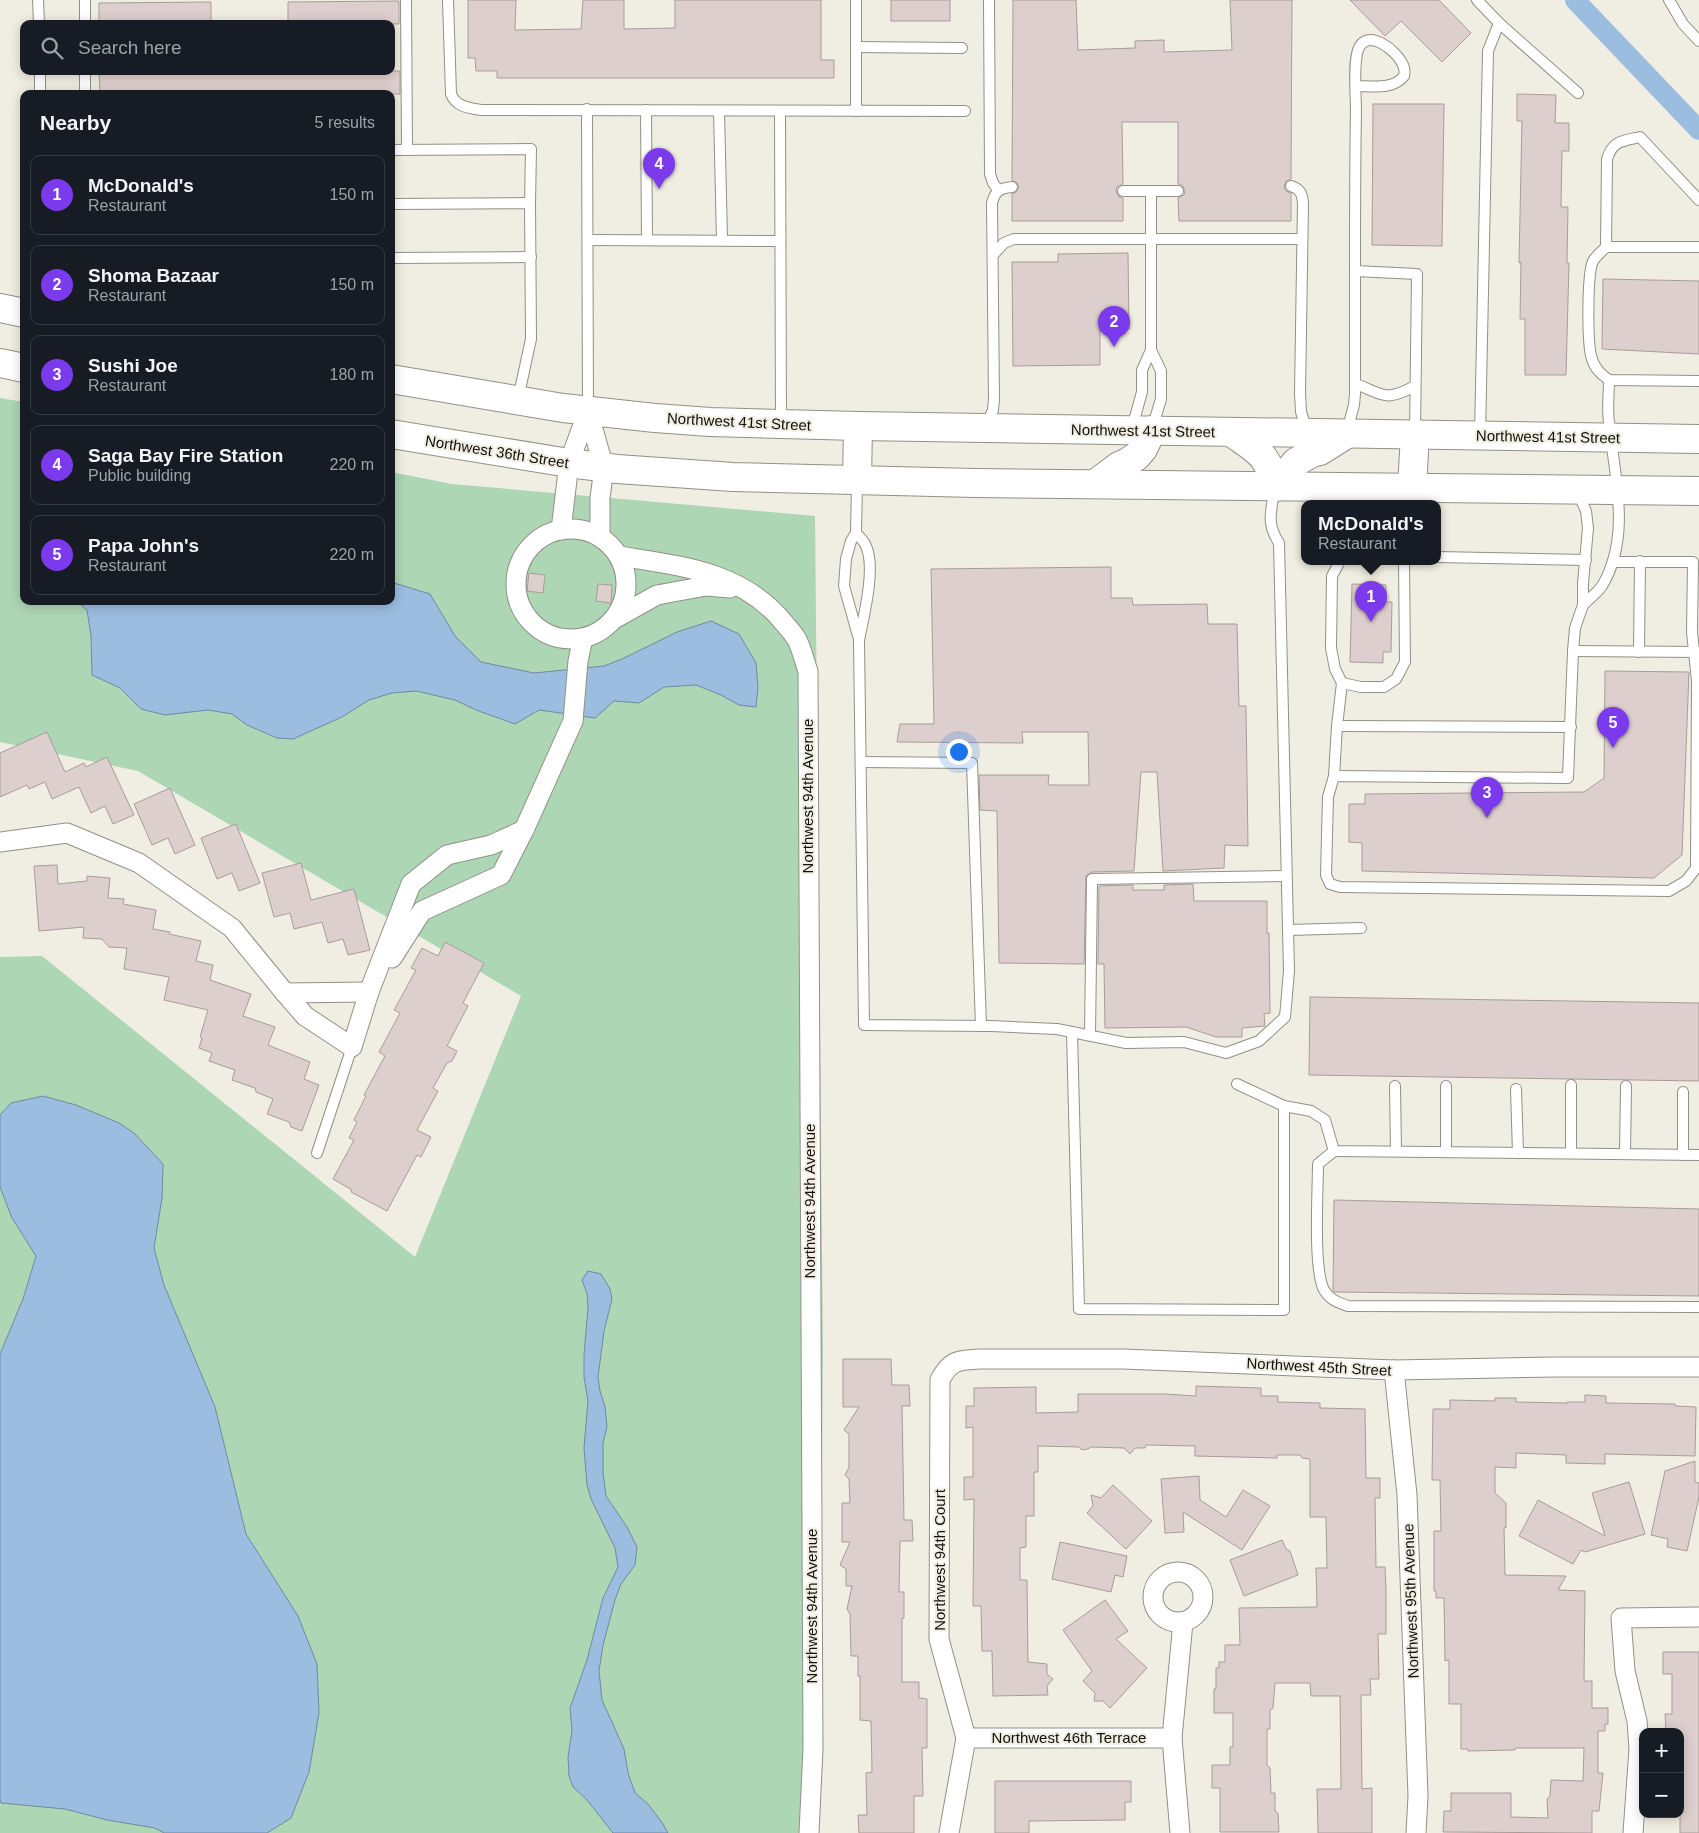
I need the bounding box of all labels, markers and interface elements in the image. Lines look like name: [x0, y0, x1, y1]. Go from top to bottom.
search box: [20, 20, 395, 75]
icon: search: [38, 34, 66, 62]
text: Search here: [78, 37, 182, 58]
text: Nearby: [40, 111, 111, 134]
text: 5 results: [315, 114, 375, 131]
pin: 4: [643, 148, 675, 189]
text: McDonald's: [88, 175, 194, 196]
text: 1: [53, 186, 61, 203]
text: 150 m: [330, 186, 374, 203]
text: Restaurant: [88, 197, 166, 214]
text: Shoma Bazaar: [88, 265, 219, 286]
text: 2: [53, 276, 61, 293]
text: 150 m: [330, 276, 374, 293]
text: Restaurant: [88, 287, 166, 304]
pin: 2: [1098, 306, 1130, 347]
text: Sushi Joe: [88, 355, 178, 376]
text: 3: [53, 366, 61, 383]
text: 180 m: [330, 366, 374, 383]
text: Restaurant: [88, 377, 166, 394]
street label: Northwest 41st Street: [667, 409, 812, 434]
street label: Northwest 41st Street: [1071, 421, 1216, 440]
street label: Northwest 41st Street: [1476, 427, 1621, 446]
street label: Northwest 36th Street: [424, 432, 571, 471]
text: Saga Bay Fire Station: [88, 445, 283, 466]
text: 4: [53, 456, 61, 473]
text: 220 m: [330, 456, 374, 473]
text: Public building: [88, 467, 191, 484]
popup: [1301, 500, 1441, 565]
text: McDonald's: [1318, 513, 1424, 534]
text: Papa John's: [88, 535, 199, 556]
text: Restaurant: [1318, 535, 1396, 552]
text: 5: [53, 546, 61, 563]
text: 220 m: [330, 546, 374, 563]
text: Restaurant: [88, 557, 166, 574]
pin: 1: [1355, 581, 1387, 622]
pin: 5: [1597, 707, 1629, 748]
street label: Northwest 94th Avenue: [799, 719, 816, 873]
your location: [946, 739, 972, 765]
pin: 3: [1471, 777, 1503, 818]
street label: Northwest 94th Avenue: [801, 1124, 818, 1278]
street label: Northwest 45th Street: [1246, 1354, 1393, 1379]
street label: Northwest 94th Court: [931, 1488, 948, 1631]
street label: Northwest 95th Avenue: [1399, 1523, 1422, 1679]
street label: Northwest 94th Avenue: [803, 1529, 820, 1683]
map controls: [1639, 1728, 1684, 1818]
button: +: [1639, 1728, 1684, 1773]
street label: Northwest 46th Terrace: [992, 1729, 1146, 1746]
button: −: [1639, 1773, 1684, 1818]

